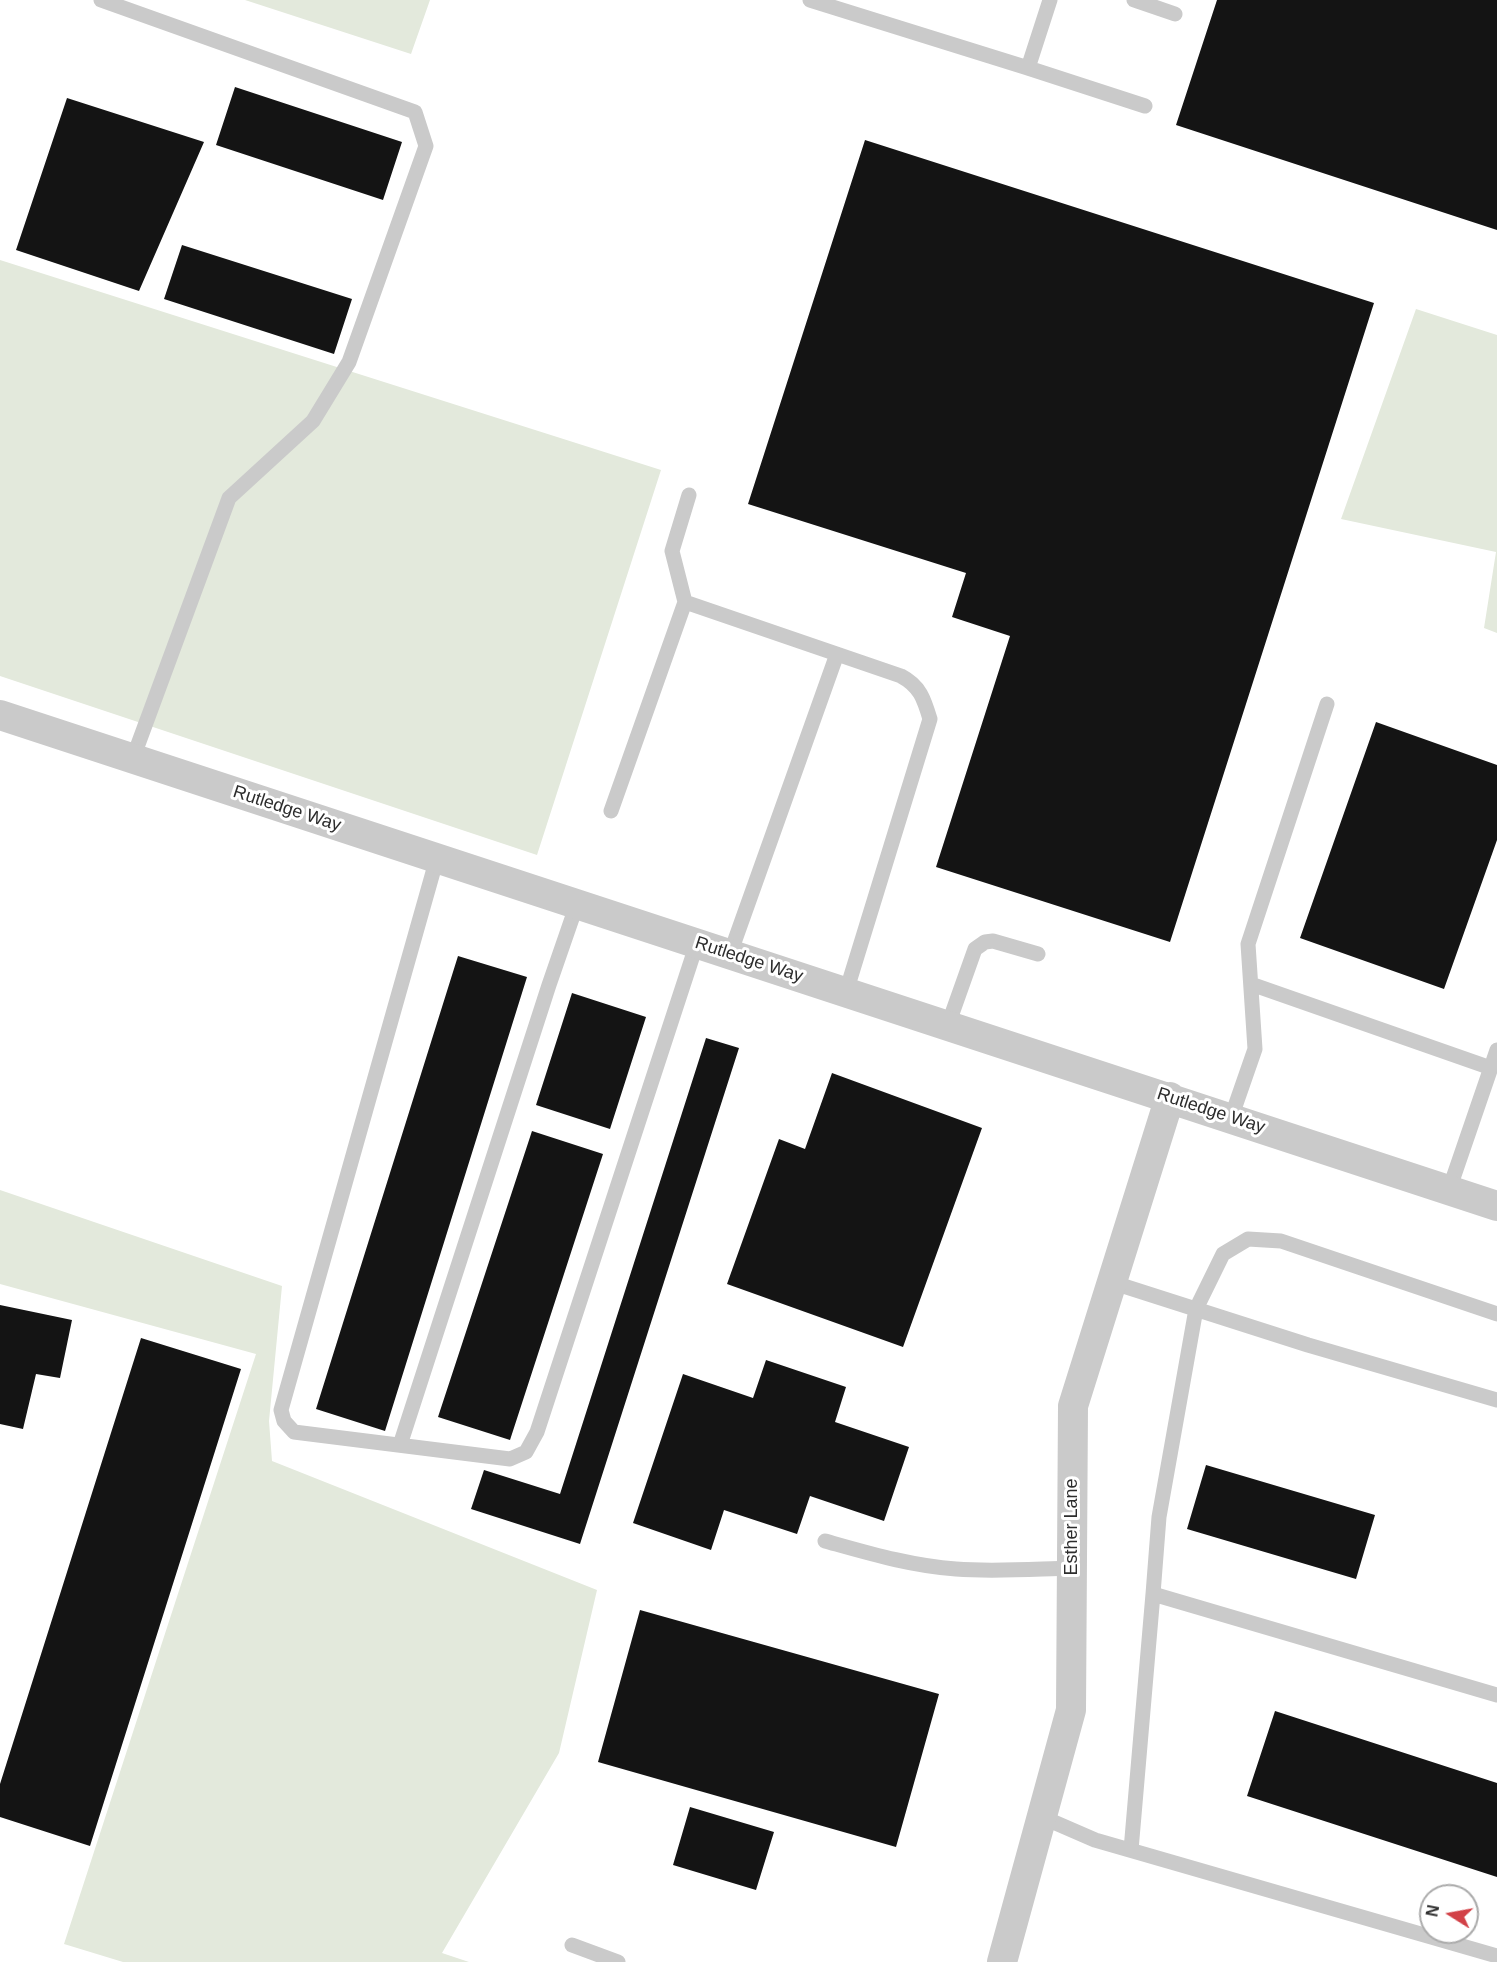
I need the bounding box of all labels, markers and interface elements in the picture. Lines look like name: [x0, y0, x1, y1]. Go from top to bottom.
street label: Rutledge Way: [230, 781, 344, 837]
street label: Rutledge Way: [692, 932, 806, 988]
street label: Rutledge Way: [1154, 1083, 1268, 1139]
street label: Esther Lane: [1061, 1478, 1083, 1576]
north arrow: [1419, 1884, 1479, 1944]
text: N: [1423, 1904, 1442, 1918]

